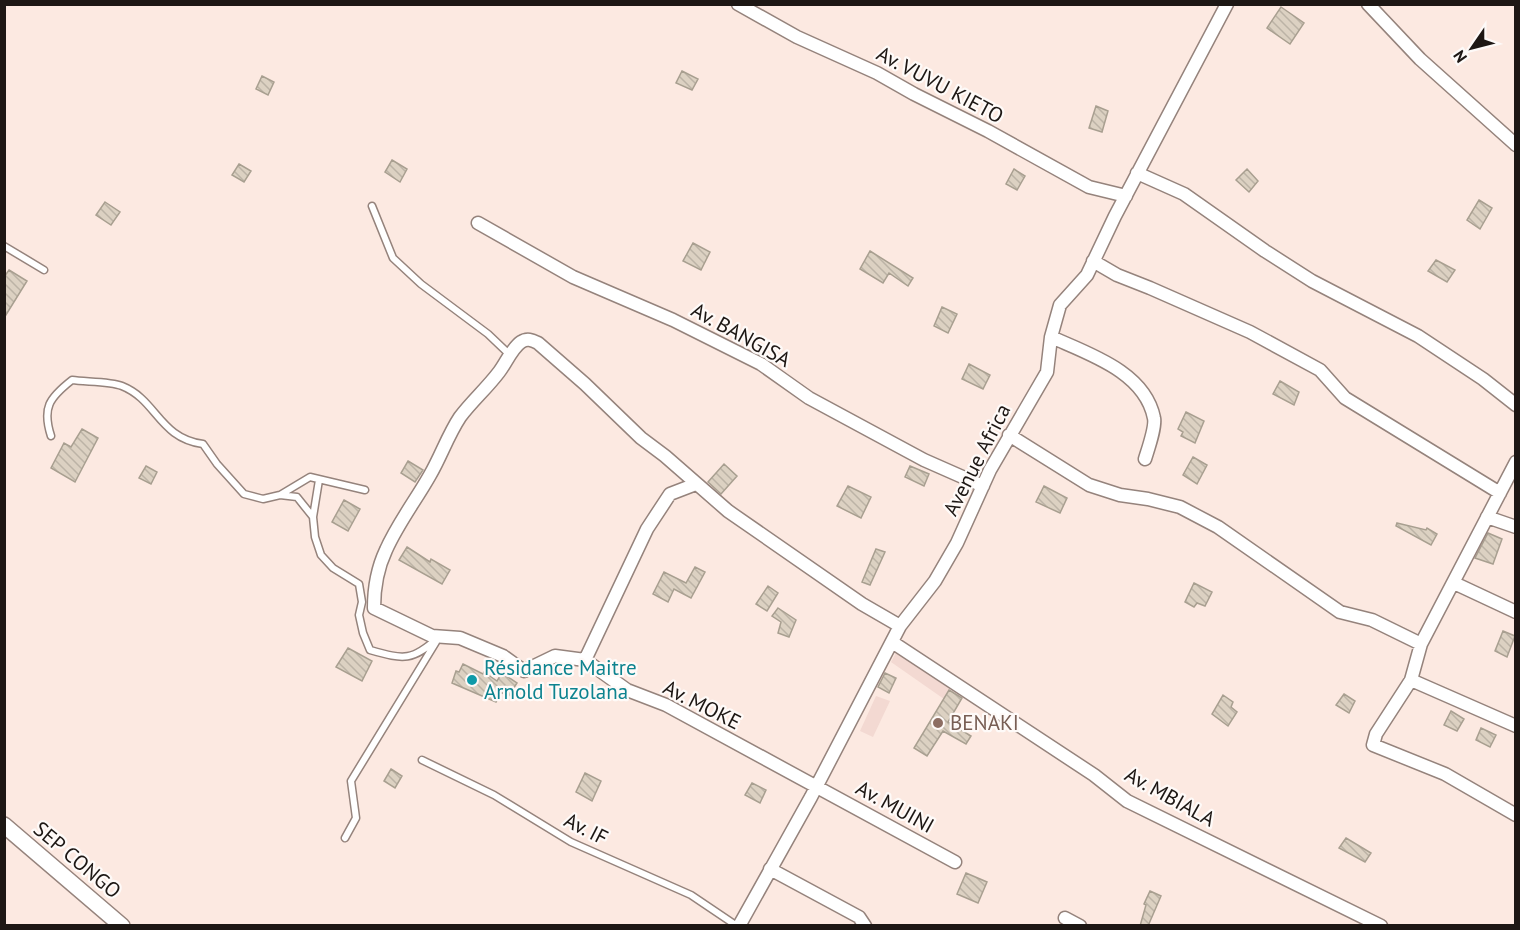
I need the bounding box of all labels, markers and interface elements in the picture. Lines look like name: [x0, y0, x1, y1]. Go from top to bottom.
north arrow: [1442, 18, 1502, 78]
street label: Av. VUVU KIETO: [872, 40, 1008, 129]
text: N: [1449, 47, 1471, 67]
street label: Av. BANGISA: [687, 296, 796, 373]
street label: Avenue Africa: [937, 399, 1016, 520]
place label: Résidance Maitre Arnold Tuzolana: [484, 654, 637, 705]
marker: Résidance Maitre Arnold Tuzolana: [465, 673, 479, 687]
street label: Av. MOKE: [659, 674, 746, 736]
place label: BENAKI: [950, 709, 1019, 736]
marker: BENAKI: [931, 716, 945, 730]
street label: Av. MBIALA: [1120, 761, 1221, 833]
street label: Av. MUINI: [851, 774, 939, 839]
street label: Av. IF: [560, 806, 613, 851]
street label: SEP CONGO: [28, 815, 127, 904]

